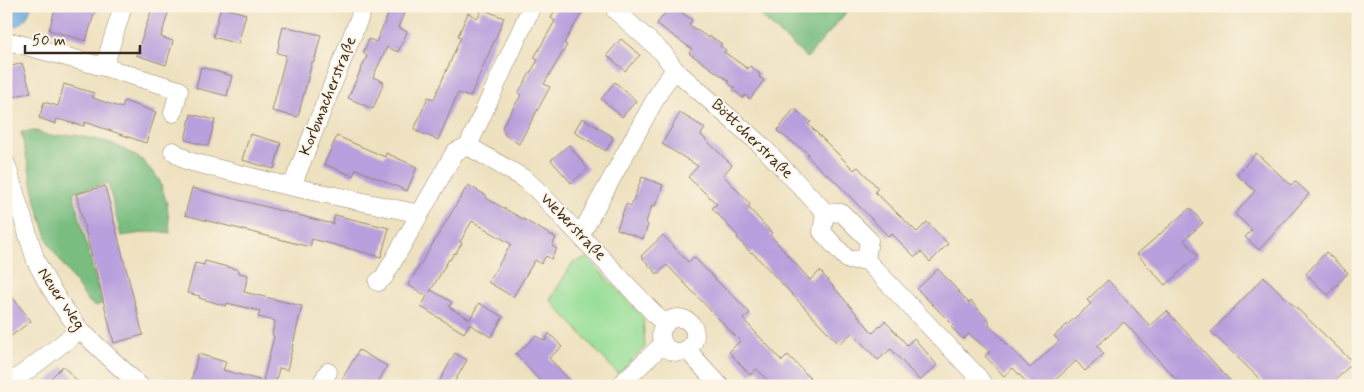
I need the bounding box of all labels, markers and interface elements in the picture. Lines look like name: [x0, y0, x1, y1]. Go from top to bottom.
scale bar: [25, 22, 140, 54]
text: 50 m: [32, 31, 66, 51]
street label: Korbmacherstraße: [295, 33, 362, 159]
street label: Böttcherstraße: [706, 95, 798, 184]
street label: Weberstraße: [535, 189, 611, 266]
street label: Neuer Weg: [32, 264, 90, 335]

